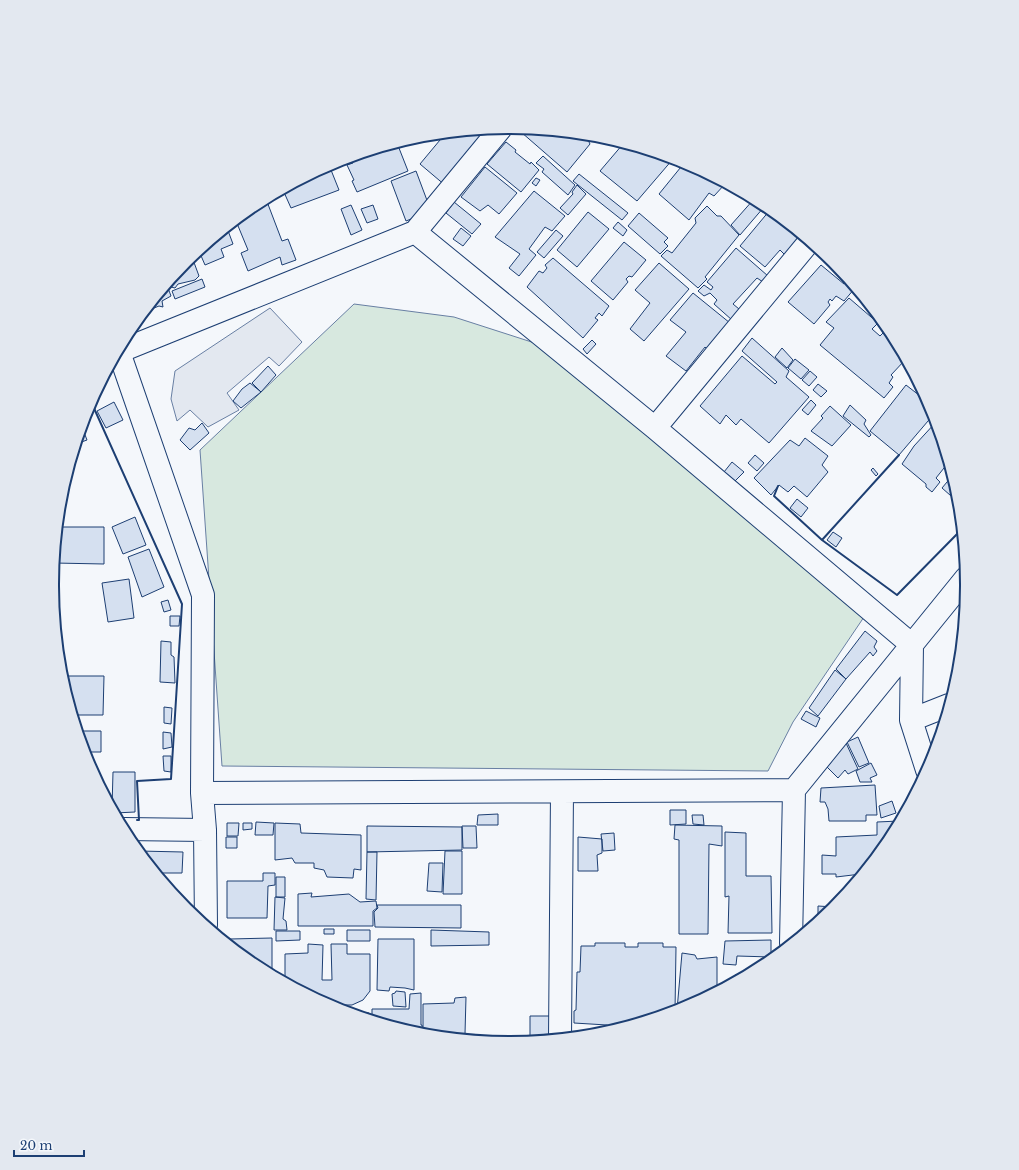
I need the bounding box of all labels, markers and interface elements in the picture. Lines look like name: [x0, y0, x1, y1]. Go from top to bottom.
scale bar: [14, 1132, 84, 1158]
text: 20 m: [20, 1138, 52, 1153]

